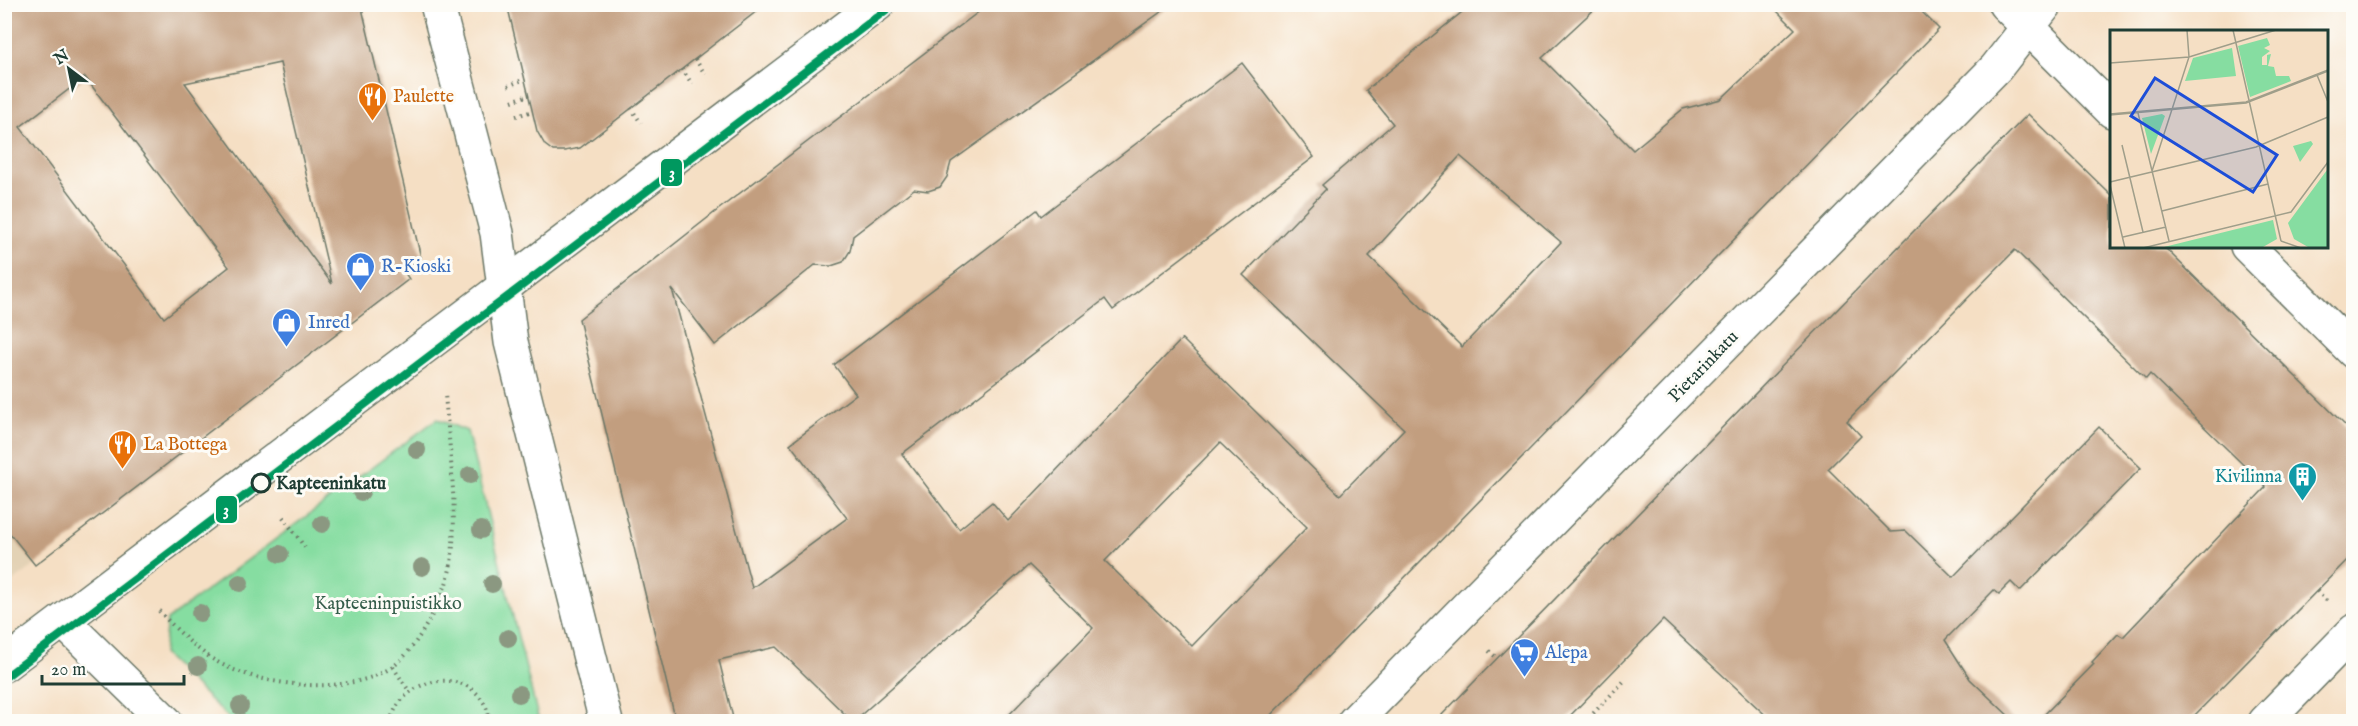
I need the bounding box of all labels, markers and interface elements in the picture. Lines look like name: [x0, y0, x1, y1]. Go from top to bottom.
inset map: [2110, 30, 2328, 248]
north arrow: [39, 39, 99, 99]
text: N: [50, 46, 73, 71]
restaurant icon: Paulette: [356, 80, 388, 122]
place label: Paulette: [393, 86, 454, 109]
line badge: 3: [660, 158, 683, 187]
text: 3: [669, 164, 675, 184]
shop icon: R-Kioski: [344, 250, 376, 292]
place label: R-Kioski: [381, 256, 451, 279]
shop icon: Inred: [271, 306, 303, 348]
place label: Inred: [308, 312, 350, 335]
street label: Pietarinkatu: [1664, 326, 1744, 408]
restaurant icon: La Bottega: [106, 428, 138, 470]
place label: La Bottega: [143, 434, 228, 457]
building icon: Kivilinna: [2287, 460, 2319, 502]
place label: Kivilinna: [2215, 466, 2282, 489]
marker: Kapteeninkatu: [251, 473, 271, 493]
place label: Kapteeninkatu: [276, 473, 387, 496]
line badge: 3: [215, 495, 238, 524]
text: 3: [223, 501, 229, 521]
park label: Kapteeninpuistikko: [314, 593, 462, 616]
supermarket icon: Alepa: [1508, 636, 1540, 678]
place label: Alepa: [1544, 642, 1588, 665]
scale bar: [42, 648, 184, 686]
text: 20 m: [51, 659, 86, 682]

